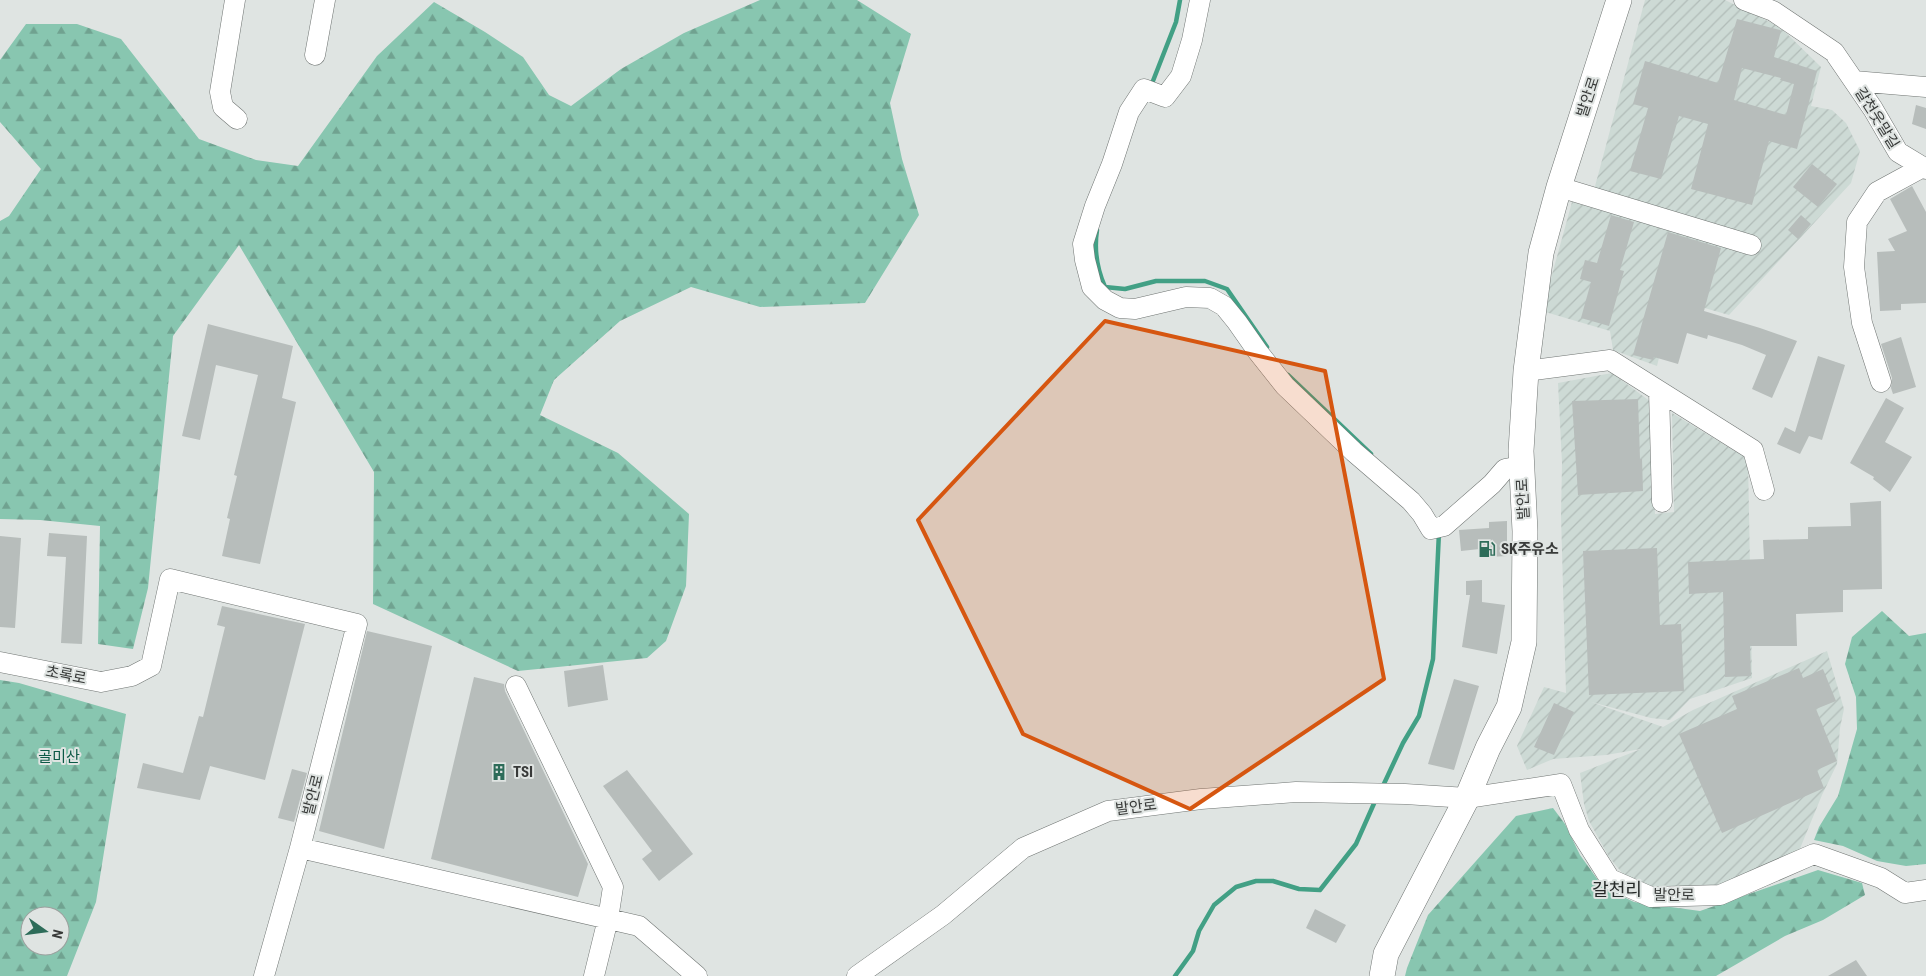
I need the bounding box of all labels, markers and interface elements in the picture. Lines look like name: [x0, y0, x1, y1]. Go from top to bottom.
street label: 발안로: [1573, 75, 1603, 119]
street label: 갈천웃말길: [1851, 84, 1903, 152]
street label: 발안로: [1513, 478, 1533, 520]
fuel station icon: SK주유소: [1477, 539, 1497, 559]
place label: SK주유소: [1501, 540, 1559, 558]
street label: 초록로: [44, 662, 88, 688]
park label: 골미산: [38, 748, 80, 766]
building icon: TSI: [489, 762, 509, 782]
place label: TSI: [513, 763, 533, 781]
street label: 발안로: [299, 773, 327, 817]
street label: 발안로: [1114, 796, 1158, 818]
district label: 갈천리: [1592, 879, 1642, 900]
street label: 발안로: [1653, 886, 1695, 904]
north arrow: [20, 906, 70, 956]
text: N: [49, 928, 66, 940]

